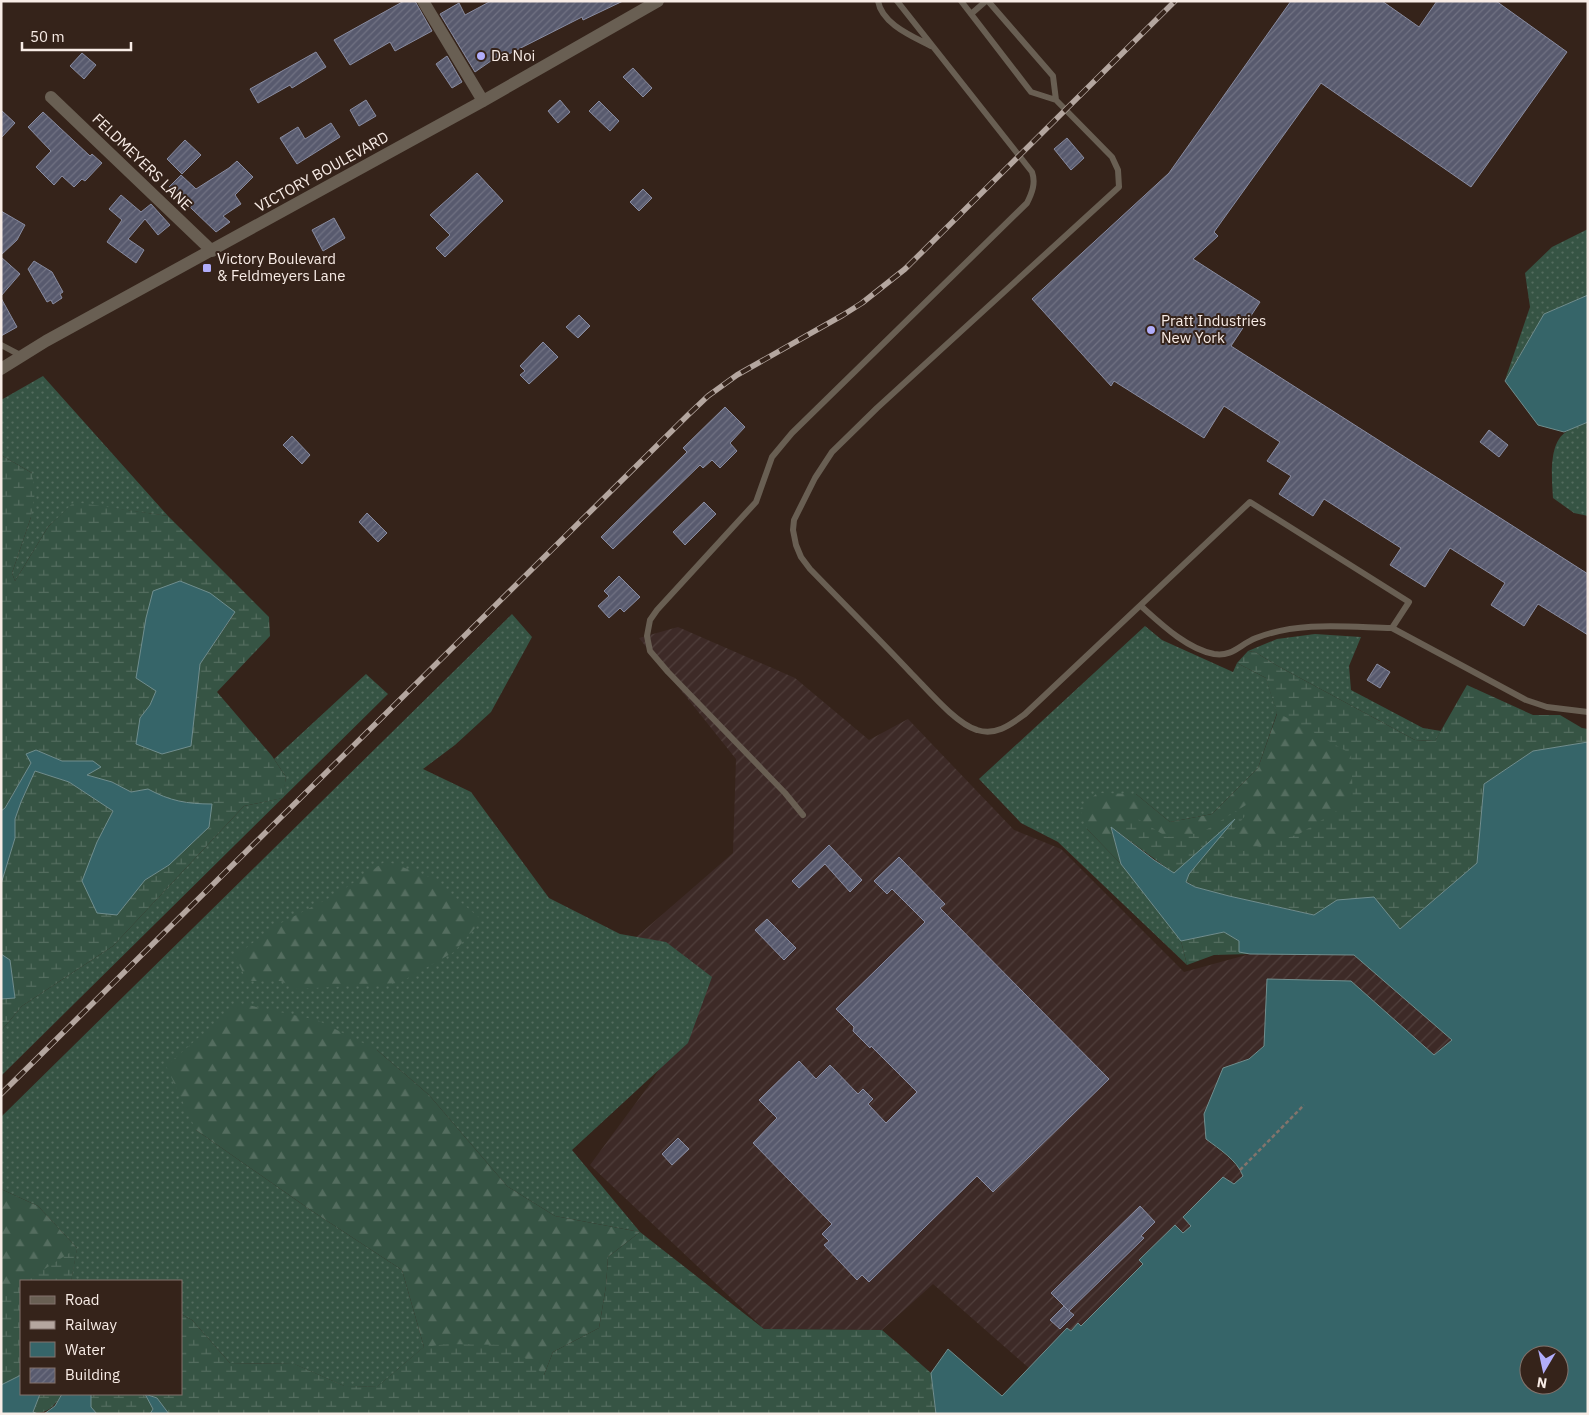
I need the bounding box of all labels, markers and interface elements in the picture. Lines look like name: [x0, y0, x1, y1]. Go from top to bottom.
scale bar: [22, 20, 131, 52]
text: 50 m: [30, 27, 65, 46]
place label: Da Noi: [491, 46, 535, 65]
marker: Da Noi: [475, 50, 487, 62]
street label: FELDMEYERS LANE: [88, 109, 196, 214]
street label: VICTORY BOULEVARD: [252, 127, 392, 216]
place label: Victory Boulevard & Feldmeyers Lane: [217, 249, 346, 285]
marker: Victory Boulevard & Feldmeyers Lane: [201, 262, 213, 274]
place label: Pratt Industries New York: [1161, 311, 1266, 347]
marker: Pratt Industries New York: [1145, 324, 1157, 336]
legend: [20, 1280, 182, 1395]
text: Road: [65, 1290, 100, 1309]
text: Railway: [65, 1315, 118, 1334]
text: Water: [65, 1340, 106, 1359]
north arrow: [1519, 1345, 1569, 1395]
text: Building: [65, 1365, 120, 1384]
text: N: [1536, 1373, 1548, 1393]

